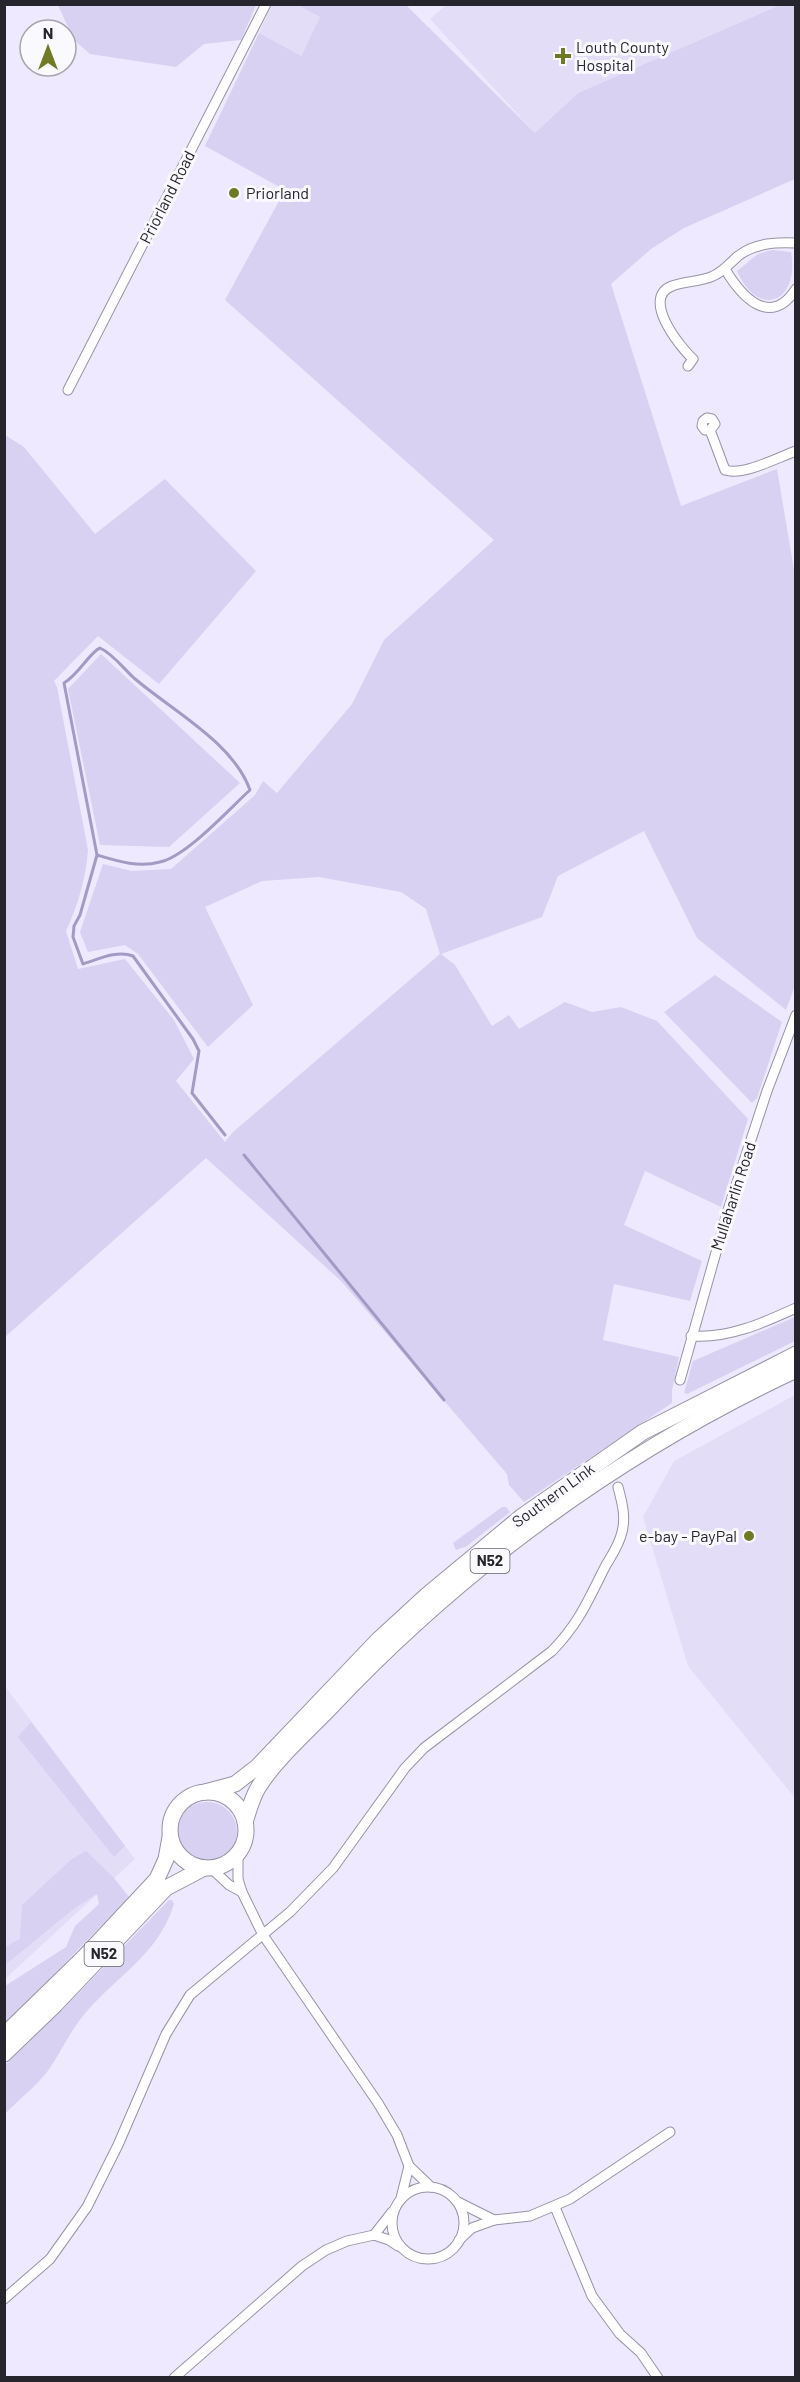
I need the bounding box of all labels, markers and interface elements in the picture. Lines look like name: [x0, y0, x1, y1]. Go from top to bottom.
north arrow: [18, 18, 78, 78]
text: N: [43, 23, 53, 42]
place label: Louth County Hospital: [576, 37, 669, 74]
marker: Louth County Hospital: [554, 47, 572, 65]
street label: Priorland Road: [135, 147, 198, 246]
place label: Priorland: [246, 183, 309, 202]
marker: Priorland: [227, 186, 241, 200]
street label: Mullaharlin Road: [706, 1139, 759, 1253]
street label: Southern Link: [508, 1458, 598, 1531]
place label: e-bay - PayPal: [639, 1526, 737, 1545]
marker: e-bay - PayPal: [742, 1529, 756, 1543]
road number: N52: [470, 1549, 510, 1573]
road number: N52: [84, 1942, 124, 1966]

